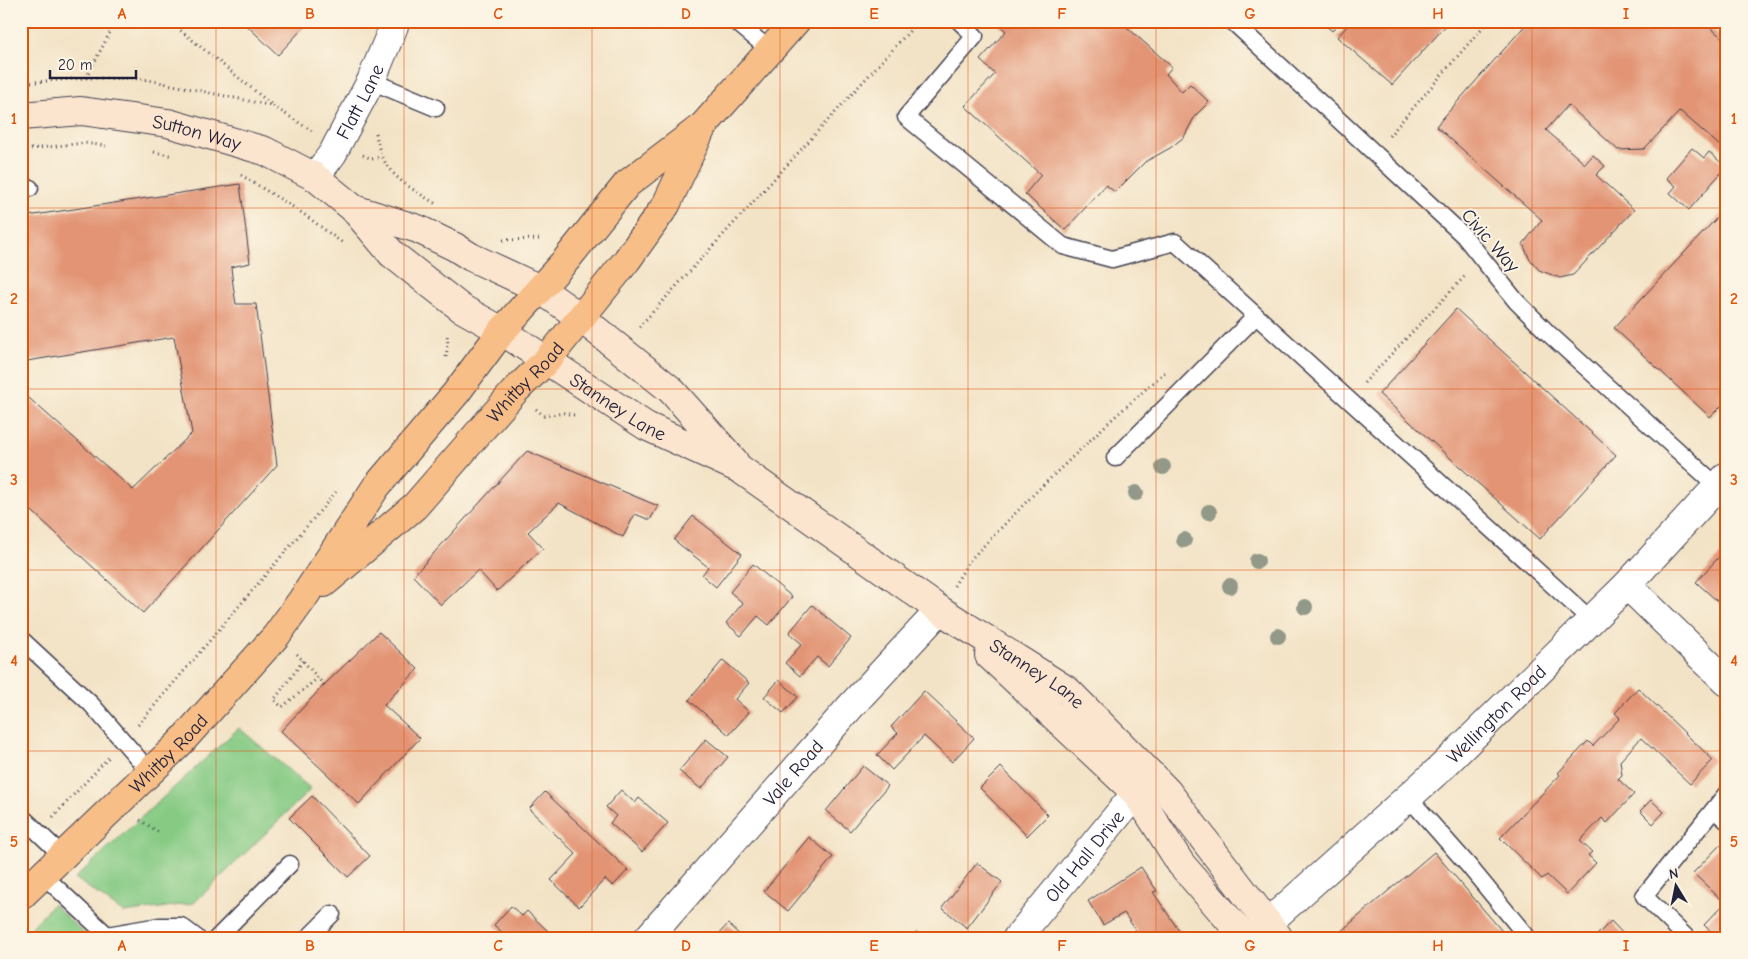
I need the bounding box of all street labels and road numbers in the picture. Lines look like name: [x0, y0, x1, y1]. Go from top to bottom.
street label: Flatt Lane: [332, 61, 389, 143]
street label: Sutton Way: [151, 111, 244, 156]
street label: Civic Way: [1457, 204, 1524, 277]
street label: Whitby Road: [483, 338, 569, 427]
street label: Stanney Lane: [565, 369, 669, 446]
street label: Stanney Lane: [985, 634, 1089, 713]
street label: Wellington Road: [1442, 661, 1551, 768]
street label: Whitby Road: [125, 710, 213, 798]
street label: Vale Road: [759, 736, 828, 810]
street label: Old Hall Drive: [1041, 806, 1129, 907]

